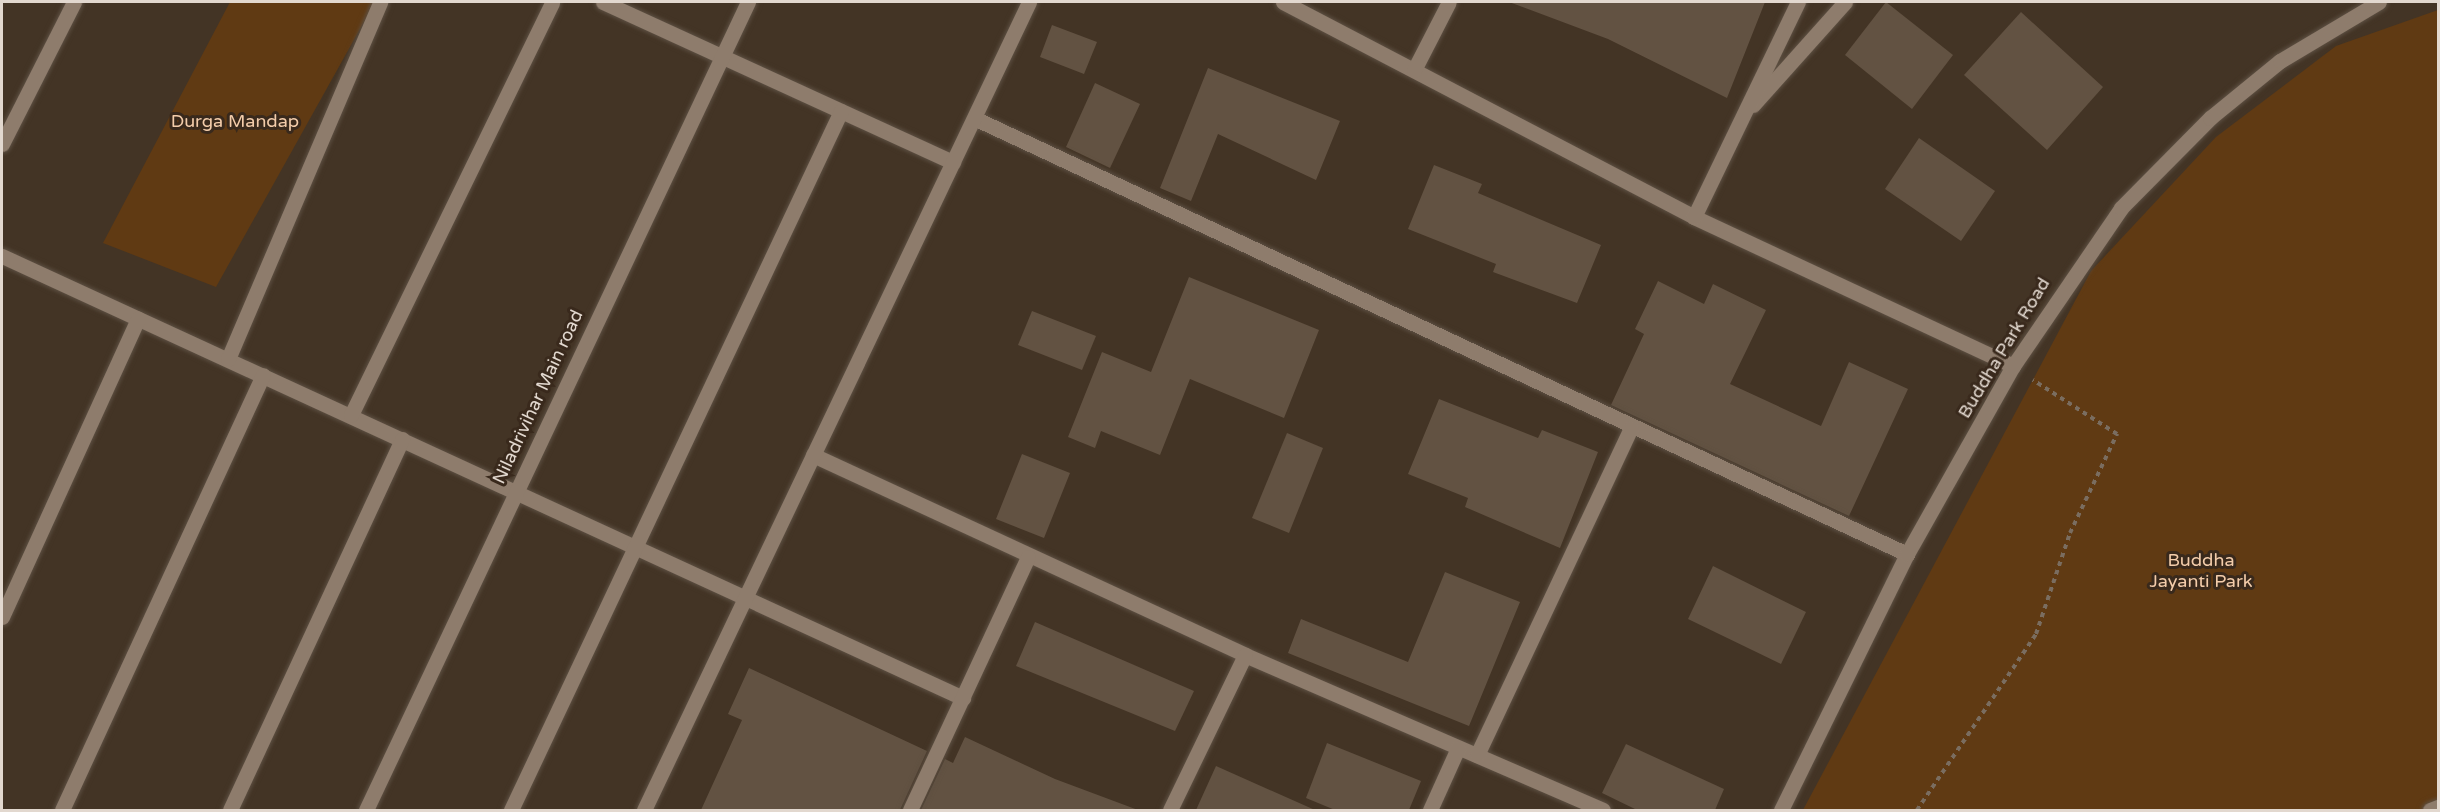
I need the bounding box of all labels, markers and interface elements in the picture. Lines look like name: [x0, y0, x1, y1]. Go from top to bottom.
park label: Durga Mandap: [171, 110, 299, 132]
street label: Buddha Park Road: [1954, 274, 2054, 422]
street label: Niladrivihar Main road: [488, 307, 588, 487]
park label: Buddha Jayanti Park: [2149, 550, 2253, 592]

